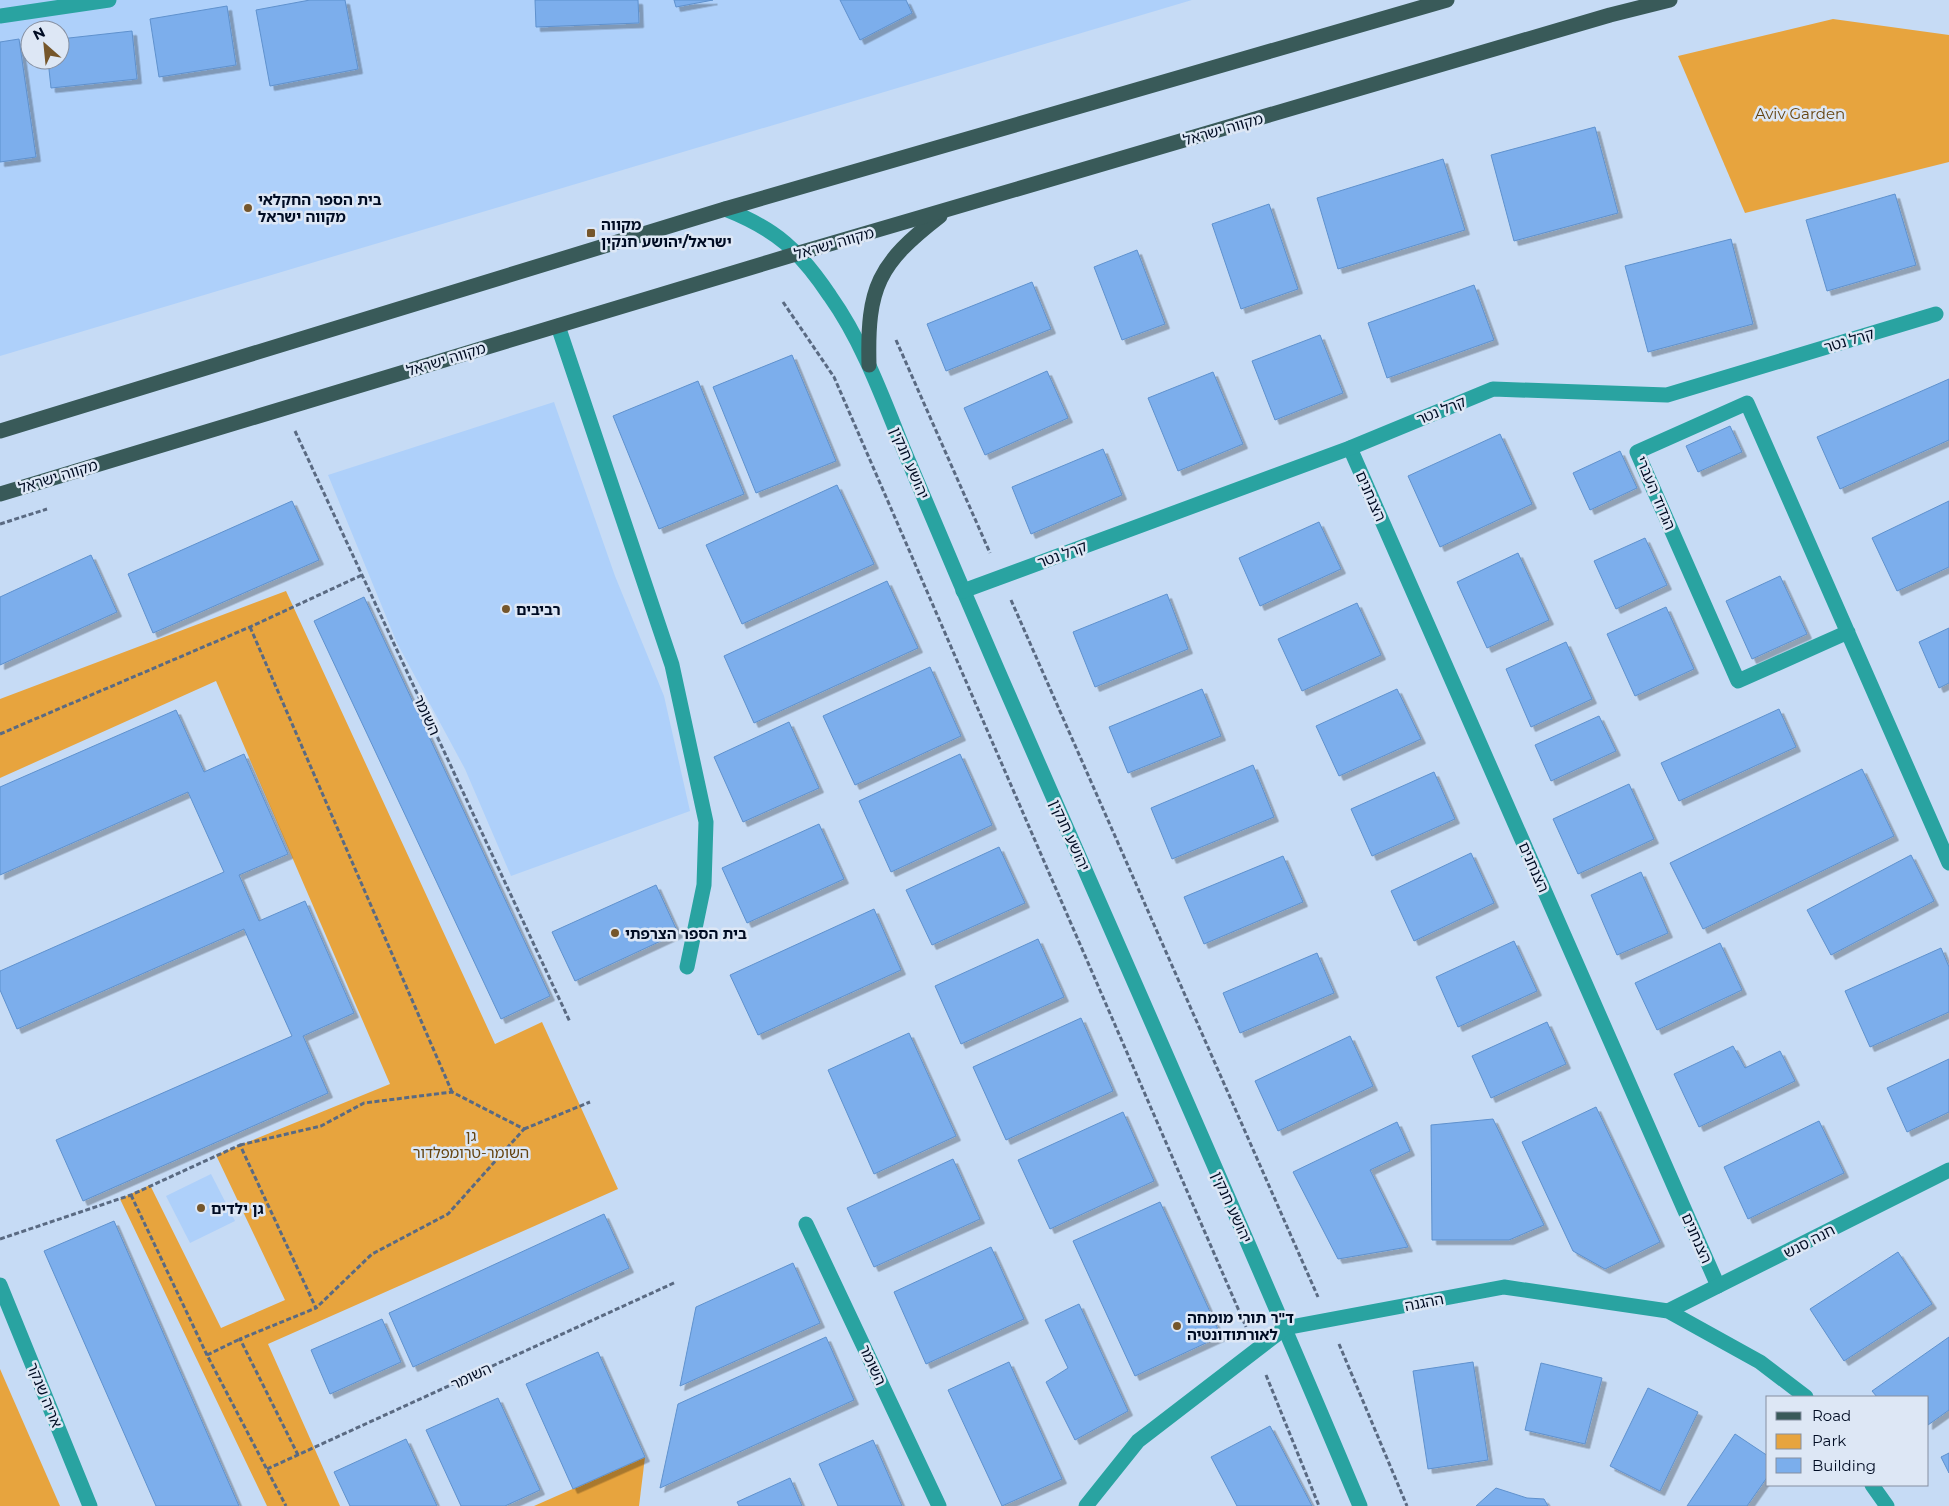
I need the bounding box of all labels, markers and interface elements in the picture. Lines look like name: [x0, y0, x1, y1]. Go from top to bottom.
north arrow: [20, 20, 70, 70]
text: N: [30, 23, 48, 44]
park label: Aviv Garden: [1755, 104, 1845, 123]
street label: מקווה ישראל: [1181, 109, 1265, 149]
place label: בית הספר החקלאי מקווה ישראל: [258, 190, 382, 226]
marker: בית הספר החקלאי מקווה ישראל: [242, 202, 254, 214]
place label: מקווה ישראל/יהושע חנקין: [601, 215, 732, 251]
street label: מקווה ישראל: [792, 223, 876, 263]
marker: מקווה ישראל/יהושע חנקין: [585, 227, 597, 239]
street label: קרל נטר: [1822, 323, 1876, 357]
street label: מקווה ישראל: [404, 338, 488, 380]
street label: קרל נטר: [1414, 392, 1468, 428]
street label: יהושע חנקין: [886, 424, 934, 502]
street label: הגדוד העברי: [1632, 453, 1680, 533]
street label: מקווה ישראל: [16, 455, 100, 497]
street label: הצנחנים: [1352, 468, 1390, 524]
street label: קרל נטר: [1034, 536, 1090, 572]
place label: רביבים: [516, 600, 561, 619]
marker: רביבים: [500, 603, 512, 615]
street label: השומר: [409, 692, 445, 738]
street label: יהושע חנקין: [1046, 796, 1094, 874]
street label: הצנחנים: [1515, 839, 1553, 895]
place label: בית הספר הצרפתי: [625, 924, 747, 943]
marker: בית הספר הצרפתי: [609, 927, 621, 939]
park label: גן השומר-טרומפלדור: [413, 1126, 529, 1162]
street label: יהושע חנקין: [1208, 1168, 1256, 1246]
place label: גן ילדים: [211, 1199, 264, 1218]
marker: גן ילדים: [195, 1202, 207, 1214]
street label: הצנחנים: [1678, 1210, 1716, 1266]
street label: חנה סנש: [1780, 1220, 1838, 1262]
street label: ההגנה: [1403, 1289, 1445, 1315]
place label: ד"ר תורי מומחה לאורתודונטיה: [1187, 1308, 1294, 1344]
marker: ד"ר תורי מומחה לאורתודונטיה: [1171, 1320, 1183, 1332]
street label: השומר: [855, 1342, 891, 1388]
street label: השומר: [448, 1358, 494, 1394]
street label: אריה שנקר: [23, 1360, 67, 1430]
legend: [1766, 1396, 1929, 1486]
text: Road: [1812, 1406, 1851, 1425]
text: Park: [1812, 1431, 1846, 1450]
text: Building: [1812, 1456, 1876, 1475]

